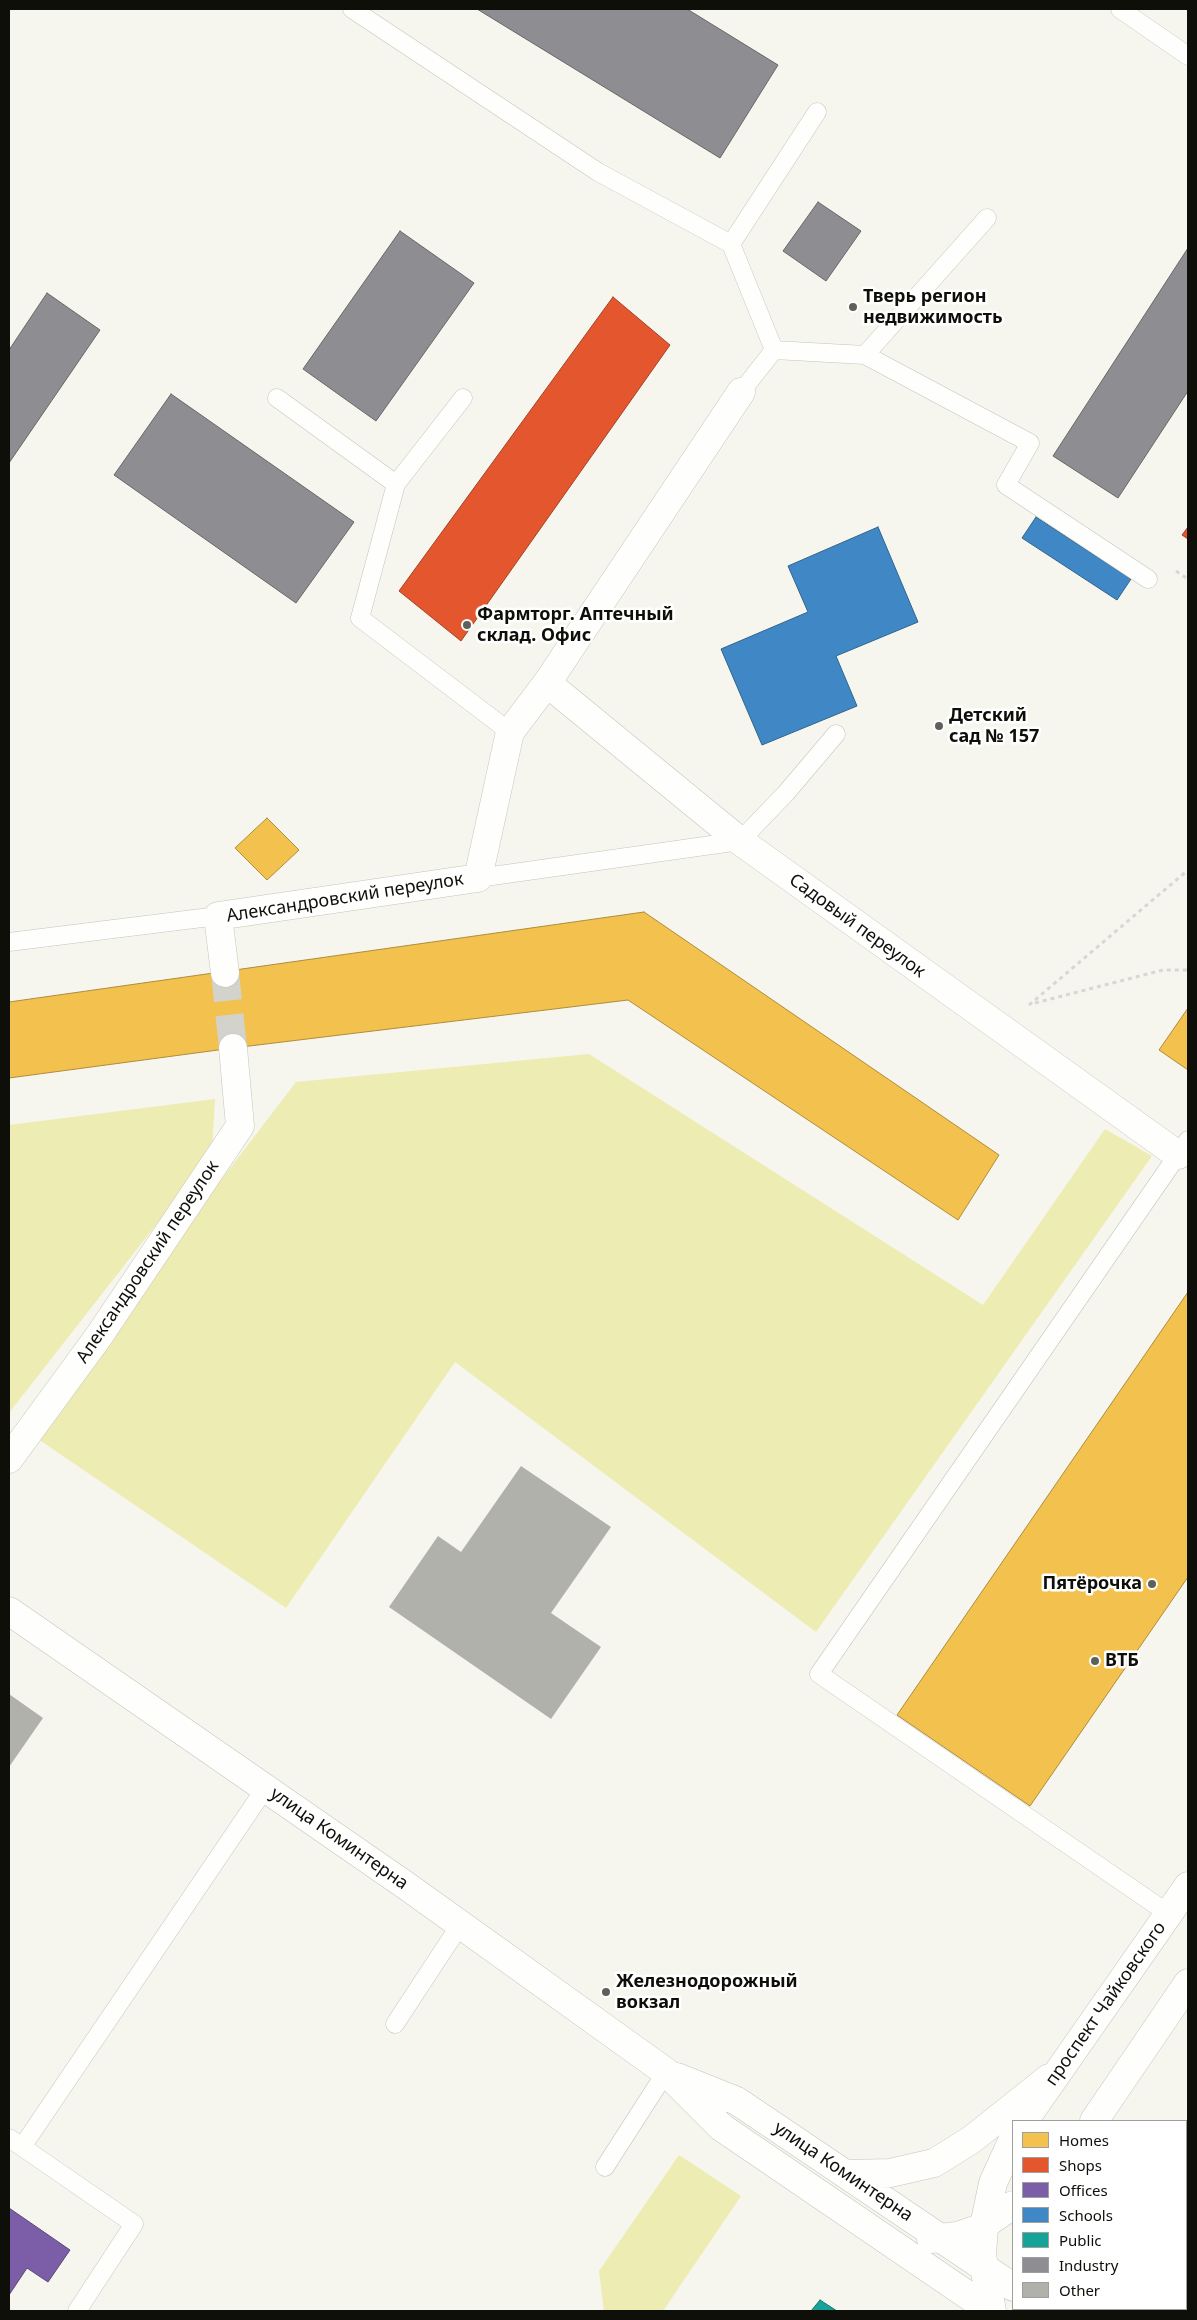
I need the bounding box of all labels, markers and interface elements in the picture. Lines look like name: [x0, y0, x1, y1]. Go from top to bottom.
place label: Тверь регион недвижимость: [863, 286, 1003, 328]
marker: Тверь регион недвижимость: [847, 301, 859, 313]
place label: Фармторг. Аптечный склад. Офис: [477, 604, 674, 646]
marker: Фармторг. Аптечный склад. Офис: [461, 619, 473, 631]
place label: Детский сад № 157: [949, 705, 1039, 748]
marker: Детский сад № 157: [933, 720, 945, 732]
street label: Александровский переулок: [225, 869, 465, 927]
street label: Садовый переулок: [785, 869, 929, 983]
street label: Александровский переулок: [72, 1157, 224, 1367]
place label: Пятёрочка: [1043, 1573, 1142, 1595]
marker: Пятёрочка: [1146, 1578, 1158, 1590]
place label: ВТБ: [1105, 1650, 1139, 1672]
marker: ВТБ: [1089, 1655, 1101, 1667]
street label: улица Коминтерна: [266, 1783, 412, 1895]
street label: проспект Чайковского: [1041, 1918, 1171, 2090]
place label: Железнодорожный вокзал: [616, 1971, 798, 2014]
marker: Железнодорожный вокзал: [600, 1986, 612, 1998]
street label: улица Коминтерна: [769, 2117, 917, 2227]
legend: [1012, 2120, 1187, 2310]
text: Homes: [1059, 2130, 1109, 2150]
text: Shops: [1059, 2155, 1102, 2175]
text: Offices: [1059, 2180, 1108, 2200]
text: Schools: [1059, 2205, 1113, 2225]
text: Public: [1059, 2230, 1102, 2250]
text: Industry: [1059, 2255, 1118, 2275]
text: Other: [1059, 2280, 1100, 2300]

